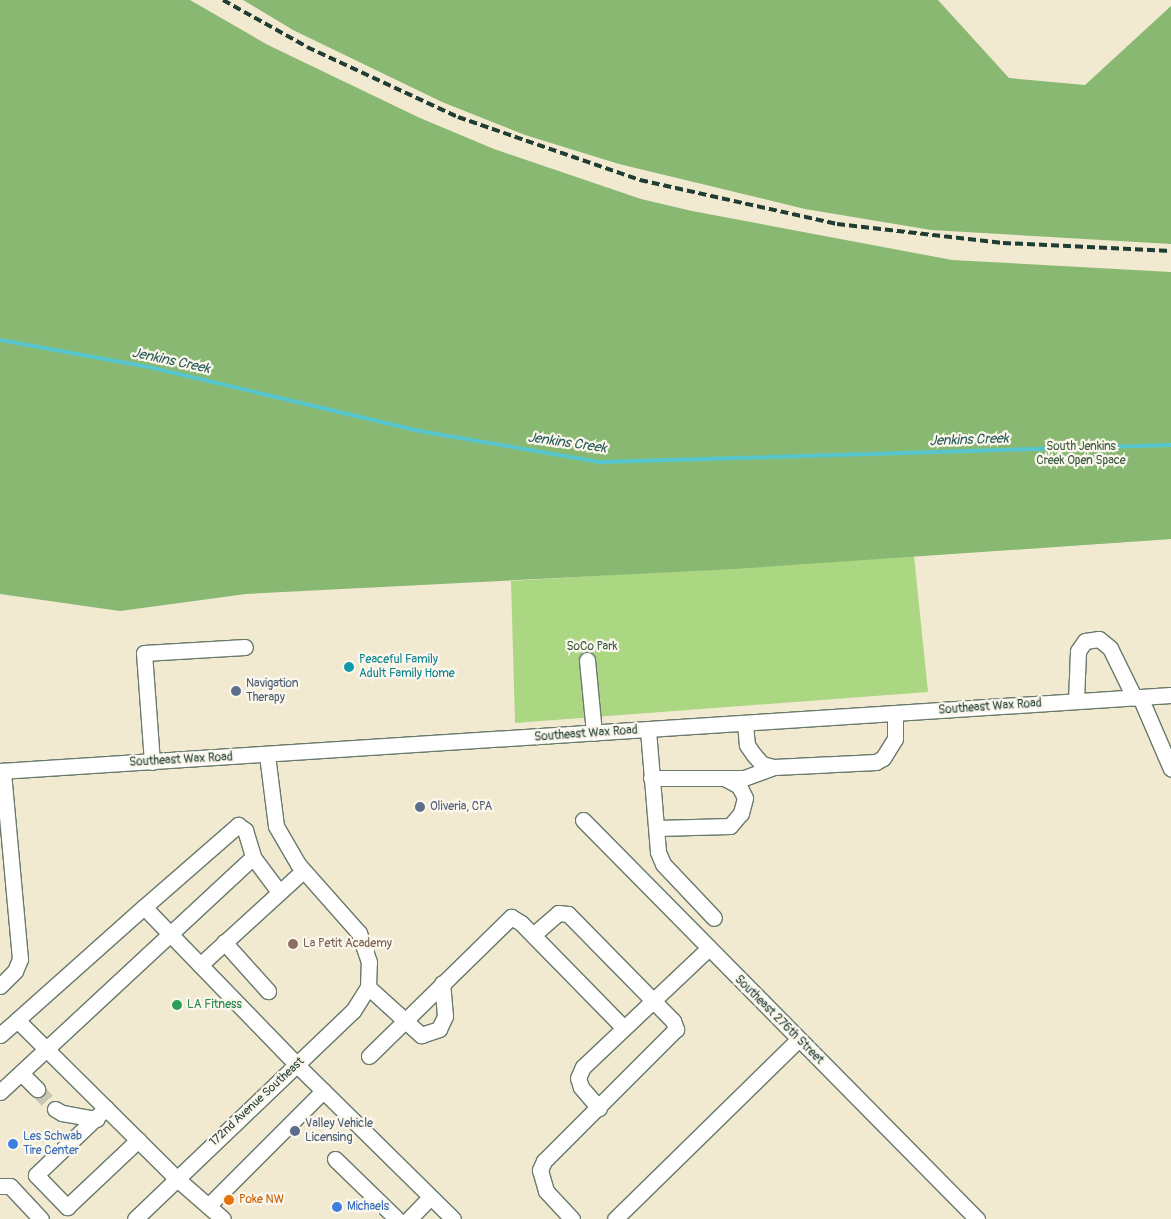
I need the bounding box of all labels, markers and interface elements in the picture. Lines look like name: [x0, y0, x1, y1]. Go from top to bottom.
water label: Jenkins Creek: [130, 345, 212, 377]
water label: Jenkins Creek: [527, 429, 607, 457]
water label: Jenkins Creek: [929, 430, 1009, 450]
park label: South Jenkins Creek Open Space: [1036, 440, 1126, 468]
park label: SoCo Park: [567, 640, 617, 654]
place label: Peaceful Family Adult Family Home: [359, 653, 455, 681]
marker: Peaceful Family Adult Family Home: [343, 661, 355, 673]
place label: Navigation Therapy: [246, 677, 299, 705]
marker: Navigation Therapy: [230, 685, 242, 697]
street label: Southeast Wax Road: [938, 696, 1042, 718]
street label: Southeast Wax Road: [534, 723, 638, 745]
street label: Southeast Wax Road: [129, 750, 233, 770]
place label: Oliveria, CPA: [430, 800, 492, 814]
marker: Oliveria, CPA: [414, 801, 426, 813]
place label: La Petit Academy: [303, 937, 392, 951]
marker: La Petit Academy: [287, 938, 299, 950]
street label: Southeast 276th Street: [732, 973, 826, 1067]
place label: LA Fitness: [187, 998, 242, 1012]
marker: LA Fitness: [171, 999, 183, 1011]
street label: 172nd Avenue Southeast: [207, 1054, 307, 1150]
place label: Valley Vehicle Licensing: [305, 1117, 373, 1145]
marker: Valley Vehicle Licensing: [289, 1125, 301, 1137]
place label: Les Schwab Tire Center: [23, 1130, 82, 1158]
marker: Les Schwab Tire Center: [7, 1138, 19, 1150]
place label: Poke NW: [239, 1193, 284, 1207]
marker: Poke NW: [223, 1194, 235, 1206]
place label: Michaels: [347, 1200, 389, 1214]
marker: Michaels: [331, 1201, 343, 1213]

